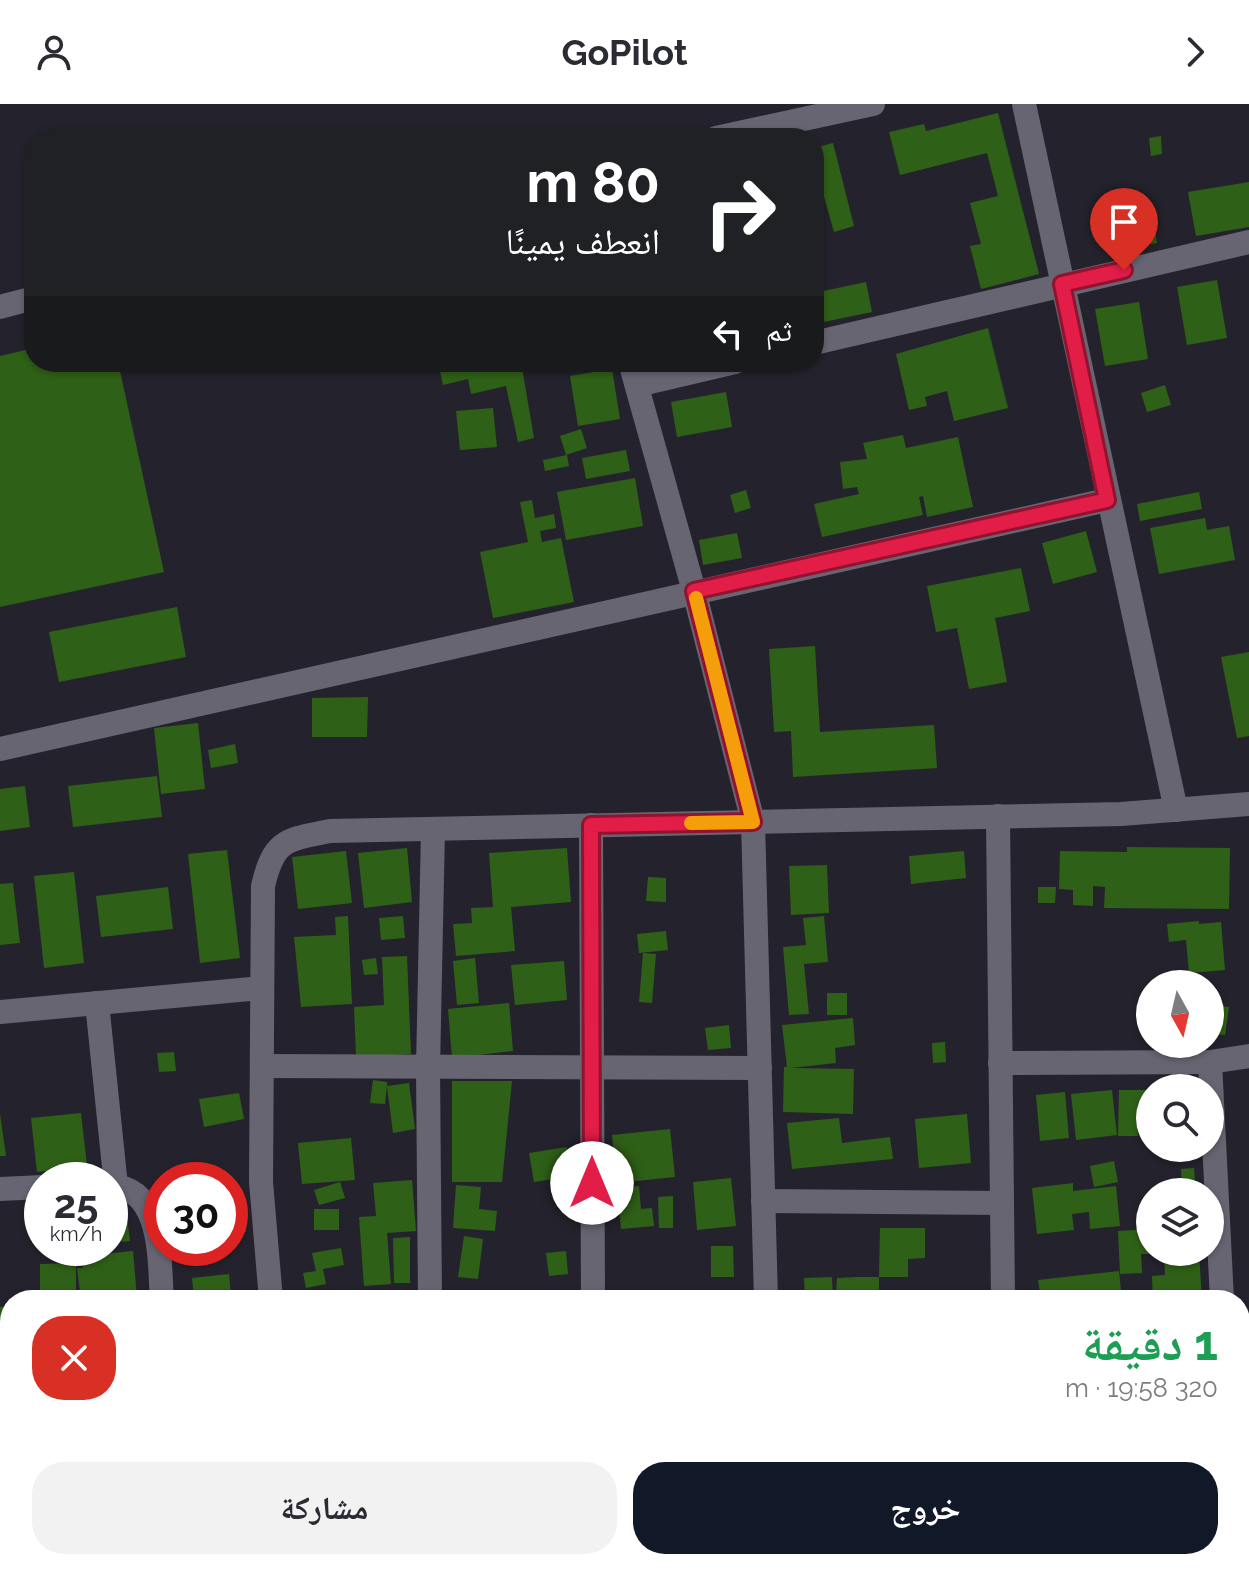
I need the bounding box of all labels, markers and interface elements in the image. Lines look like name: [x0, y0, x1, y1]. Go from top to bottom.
icon: person: [32, 30, 76, 74]
icon: forward: [1173, 30, 1217, 74]
text: GoPilot: [562, 31, 687, 73]
text: 80 m: [526, 149, 660, 215]
icon: right: [688, 160, 792, 264]
pin: [1090, 188, 1158, 270]
icon: arrive: [1102, 200, 1146, 244]
text: انعطف يمينًا: [506, 220, 660, 262]
icon: left: [706, 312, 750, 356]
text: ثم: [766, 313, 792, 348]
north arrow: [1136, 970, 1224, 1058]
map controls: [1136, 970, 1224, 1266]
button: search: [1136, 1074, 1224, 1162]
position arrow: [550, 1141, 634, 1225]
speed limit sign: 30: [144, 1162, 248, 1266]
button: layers: [1136, 1178, 1224, 1266]
text: 25: [54, 1180, 98, 1227]
text: km/h: [50, 1222, 102, 1246]
text: 1 دقيقة: [1082, 1315, 1218, 1371]
button: close: [32, 1316, 116, 1400]
text: 320 m · 19:58: [1065, 1373, 1218, 1403]
button: مشاركة: [32, 1462, 617, 1554]
button: خروج: [633, 1462, 1218, 1554]

